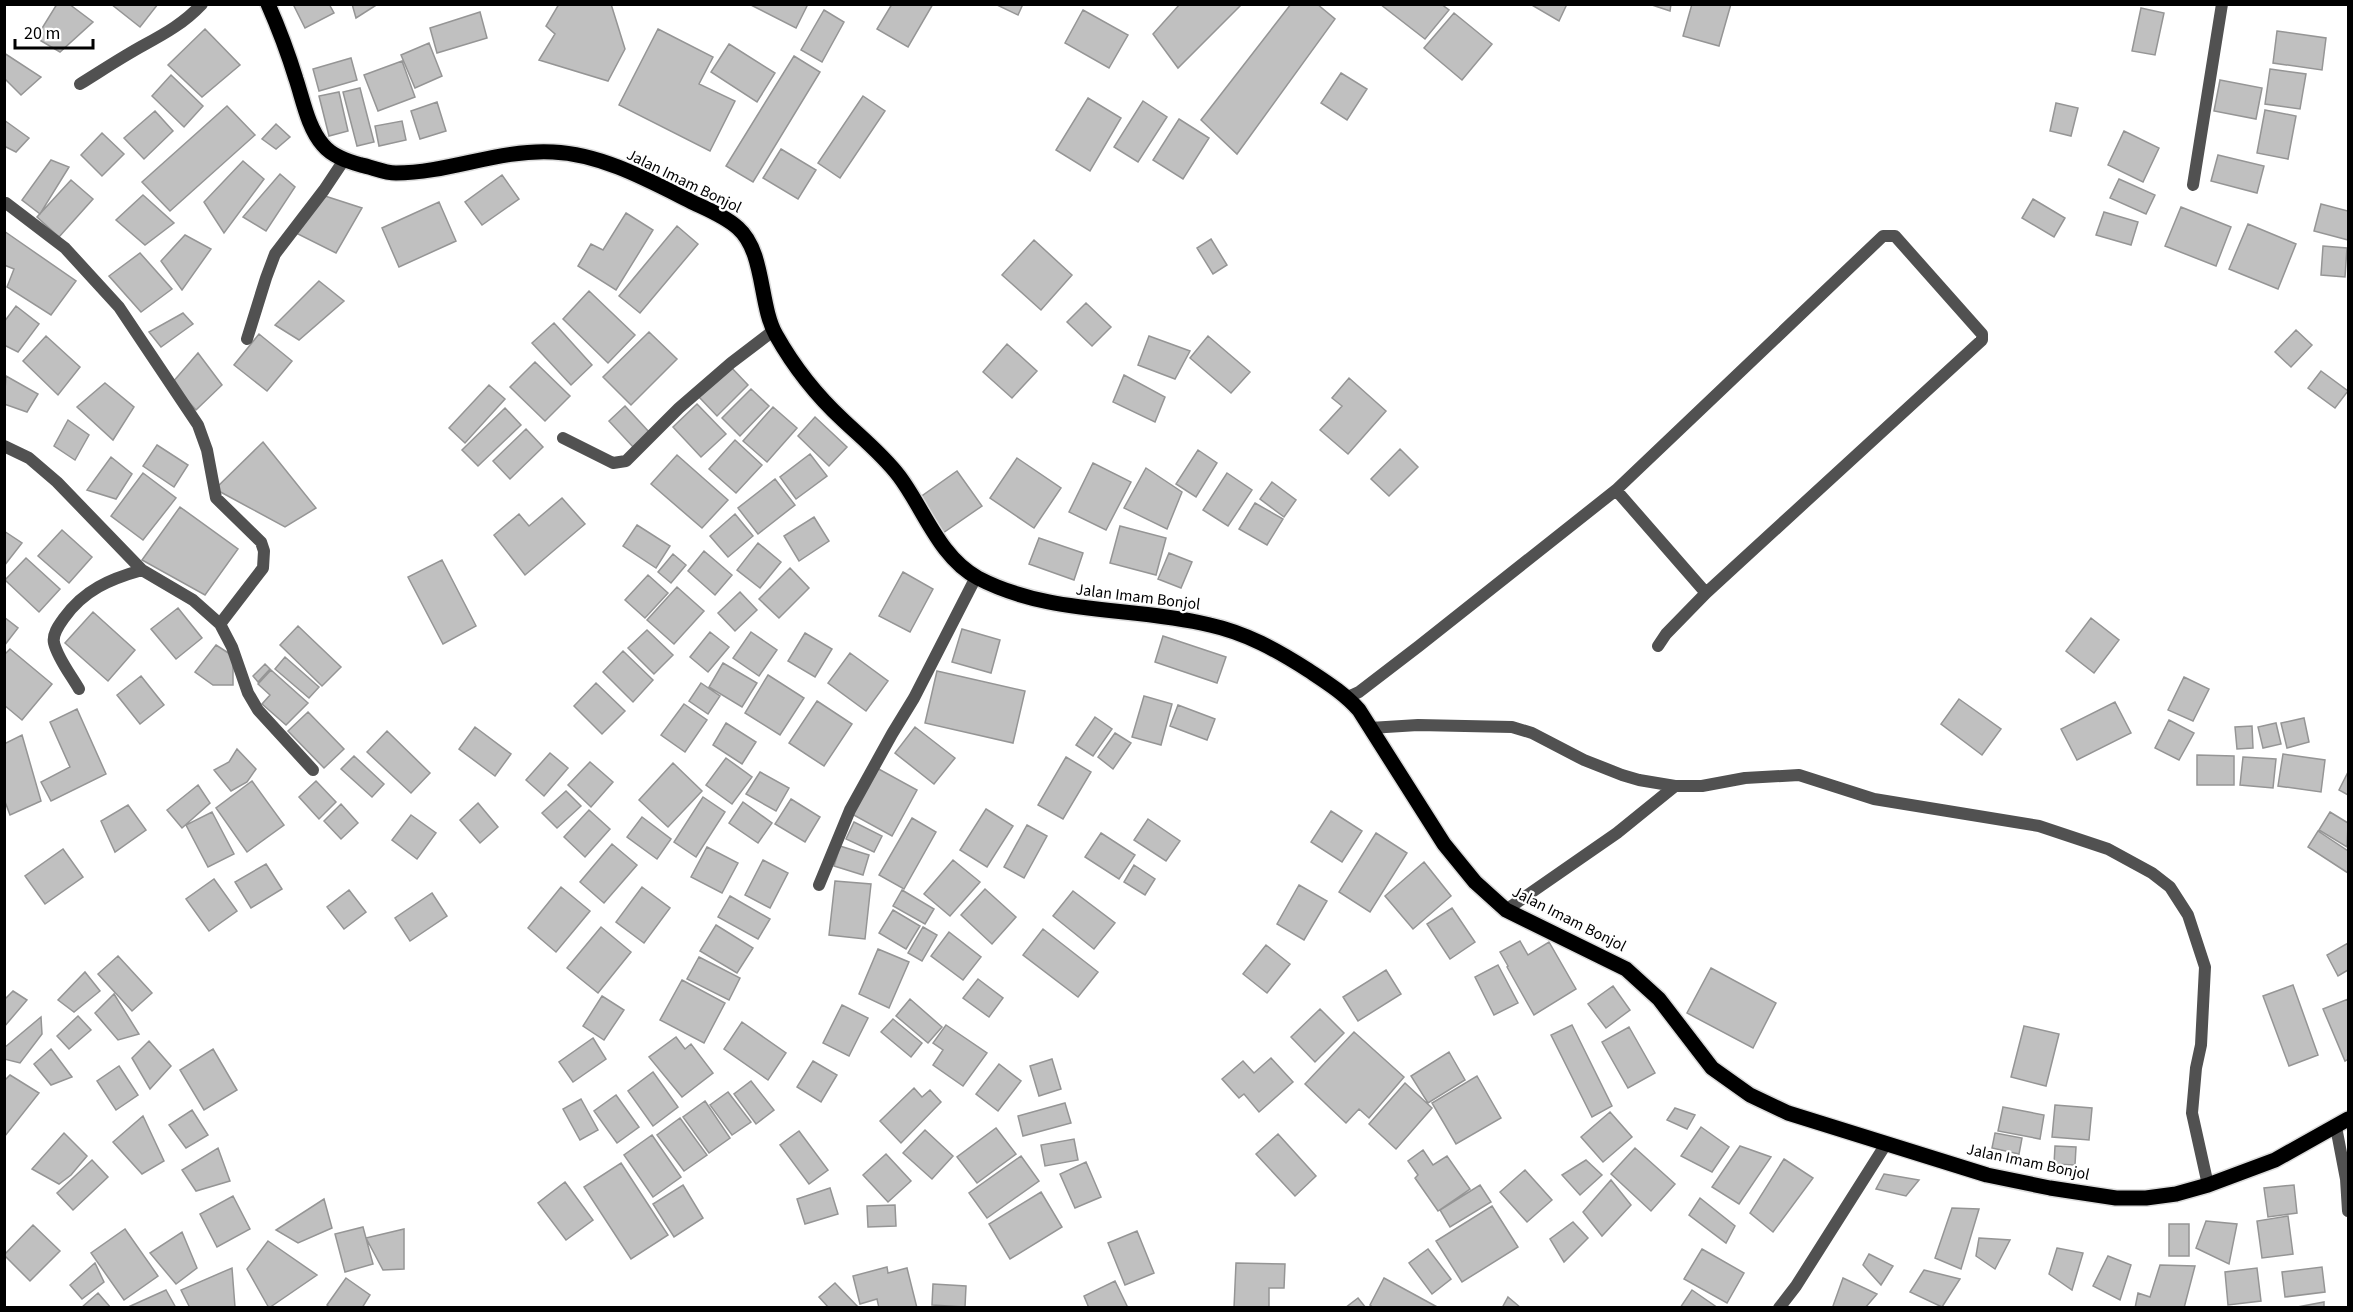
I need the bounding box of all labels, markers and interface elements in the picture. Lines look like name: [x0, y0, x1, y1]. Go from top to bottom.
scale bar: [15, 12, 93, 50]
text: 20 m: [24, 21, 60, 46]
street label: Jalan Imam Bonjol: [623, 144, 745, 218]
street label: Jalan Imam Bonjol: [1074, 578, 1202, 616]
street label: Jalan Imam Bonjol: [1508, 881, 1630, 957]
street label: Jalan Imam Bonjol: [1964, 1138, 2092, 1186]

